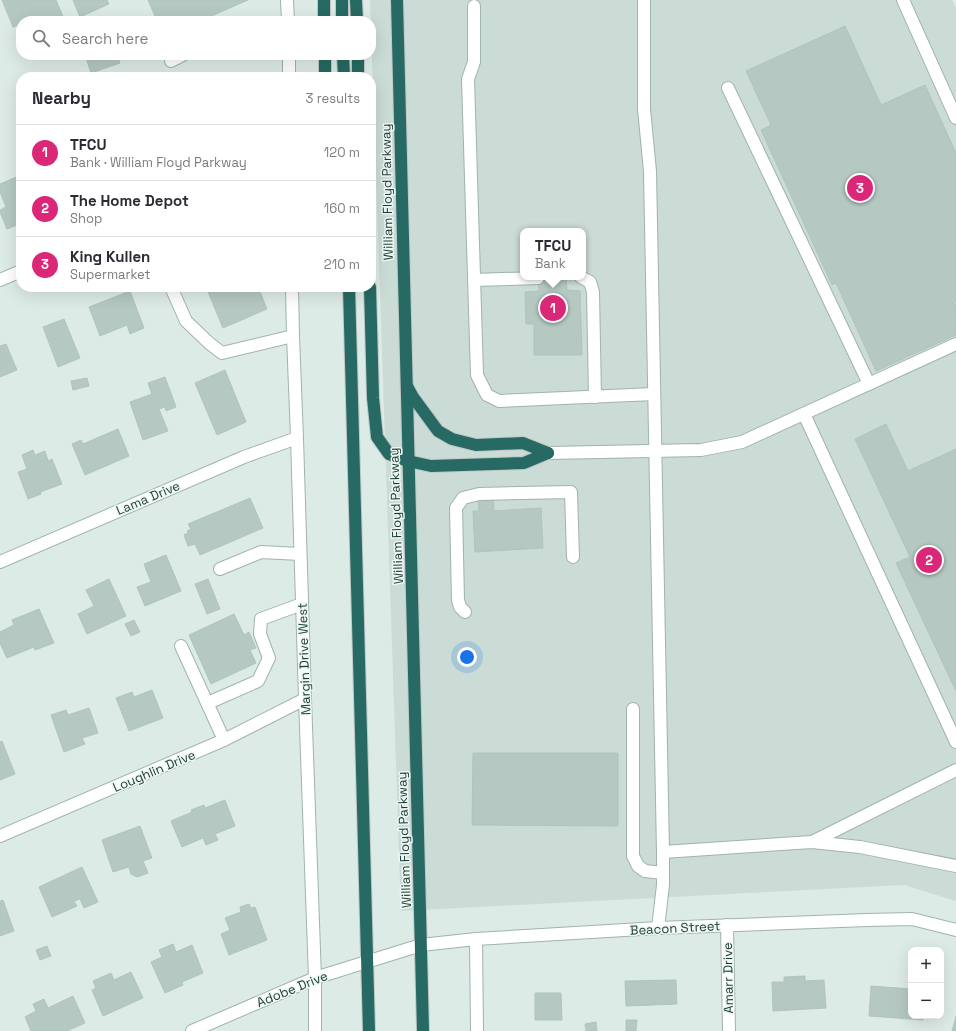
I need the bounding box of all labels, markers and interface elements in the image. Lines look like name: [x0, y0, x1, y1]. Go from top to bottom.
search box: [16, 16, 376, 60]
icon: search: [30, 27, 52, 49]
text: Search here: [62, 29, 148, 48]
text: Nearby: [32, 87, 91, 109]
text: 3 results: [306, 90, 360, 107]
street label: William Floyd Parkway: [377, 124, 397, 260]
text: TFCU: [70, 135, 106, 154]
text: 1: [42, 144, 48, 161]
text: 120 m: [324, 144, 360, 161]
text: Bank · William Floyd Parkway: [70, 154, 247, 171]
pin: 3: [847, 173, 873, 203]
text: The Home Depot: [70, 191, 189, 210]
text: 2: [41, 200, 49, 217]
text: 160 m: [324, 200, 360, 217]
text: Shop: [70, 210, 102, 227]
popup: [520, 228, 586, 280]
text: TFCU: [535, 236, 571, 255]
text: King Kullen: [70, 247, 150, 266]
text: Bank: [535, 255, 566, 272]
text: 3: [41, 256, 49, 273]
text: 210 m: [324, 256, 360, 273]
text: Supermarket: [70, 266, 151, 283]
pin: 1: [540, 293, 566, 323]
street label: William Floyd Parkway: [385, 447, 407, 585]
street label: Lama Drive: [114, 477, 182, 519]
pin: 2: [916, 545, 942, 575]
street label: Margin Drive West: [294, 603, 314, 715]
your location: [457, 647, 477, 667]
street label: Loughlin Drive: [110, 746, 198, 796]
street label: William Floyd Parkway: [393, 771, 415, 909]
street label: Beacon Street: [629, 917, 721, 939]
street label: Amarr Drive: [719, 942, 737, 1014]
map controls: [908, 947, 944, 1019]
button: +: [908, 947, 944, 983]
street label: Adobe Drive: [254, 967, 330, 1011]
button: −: [908, 983, 944, 1019]

